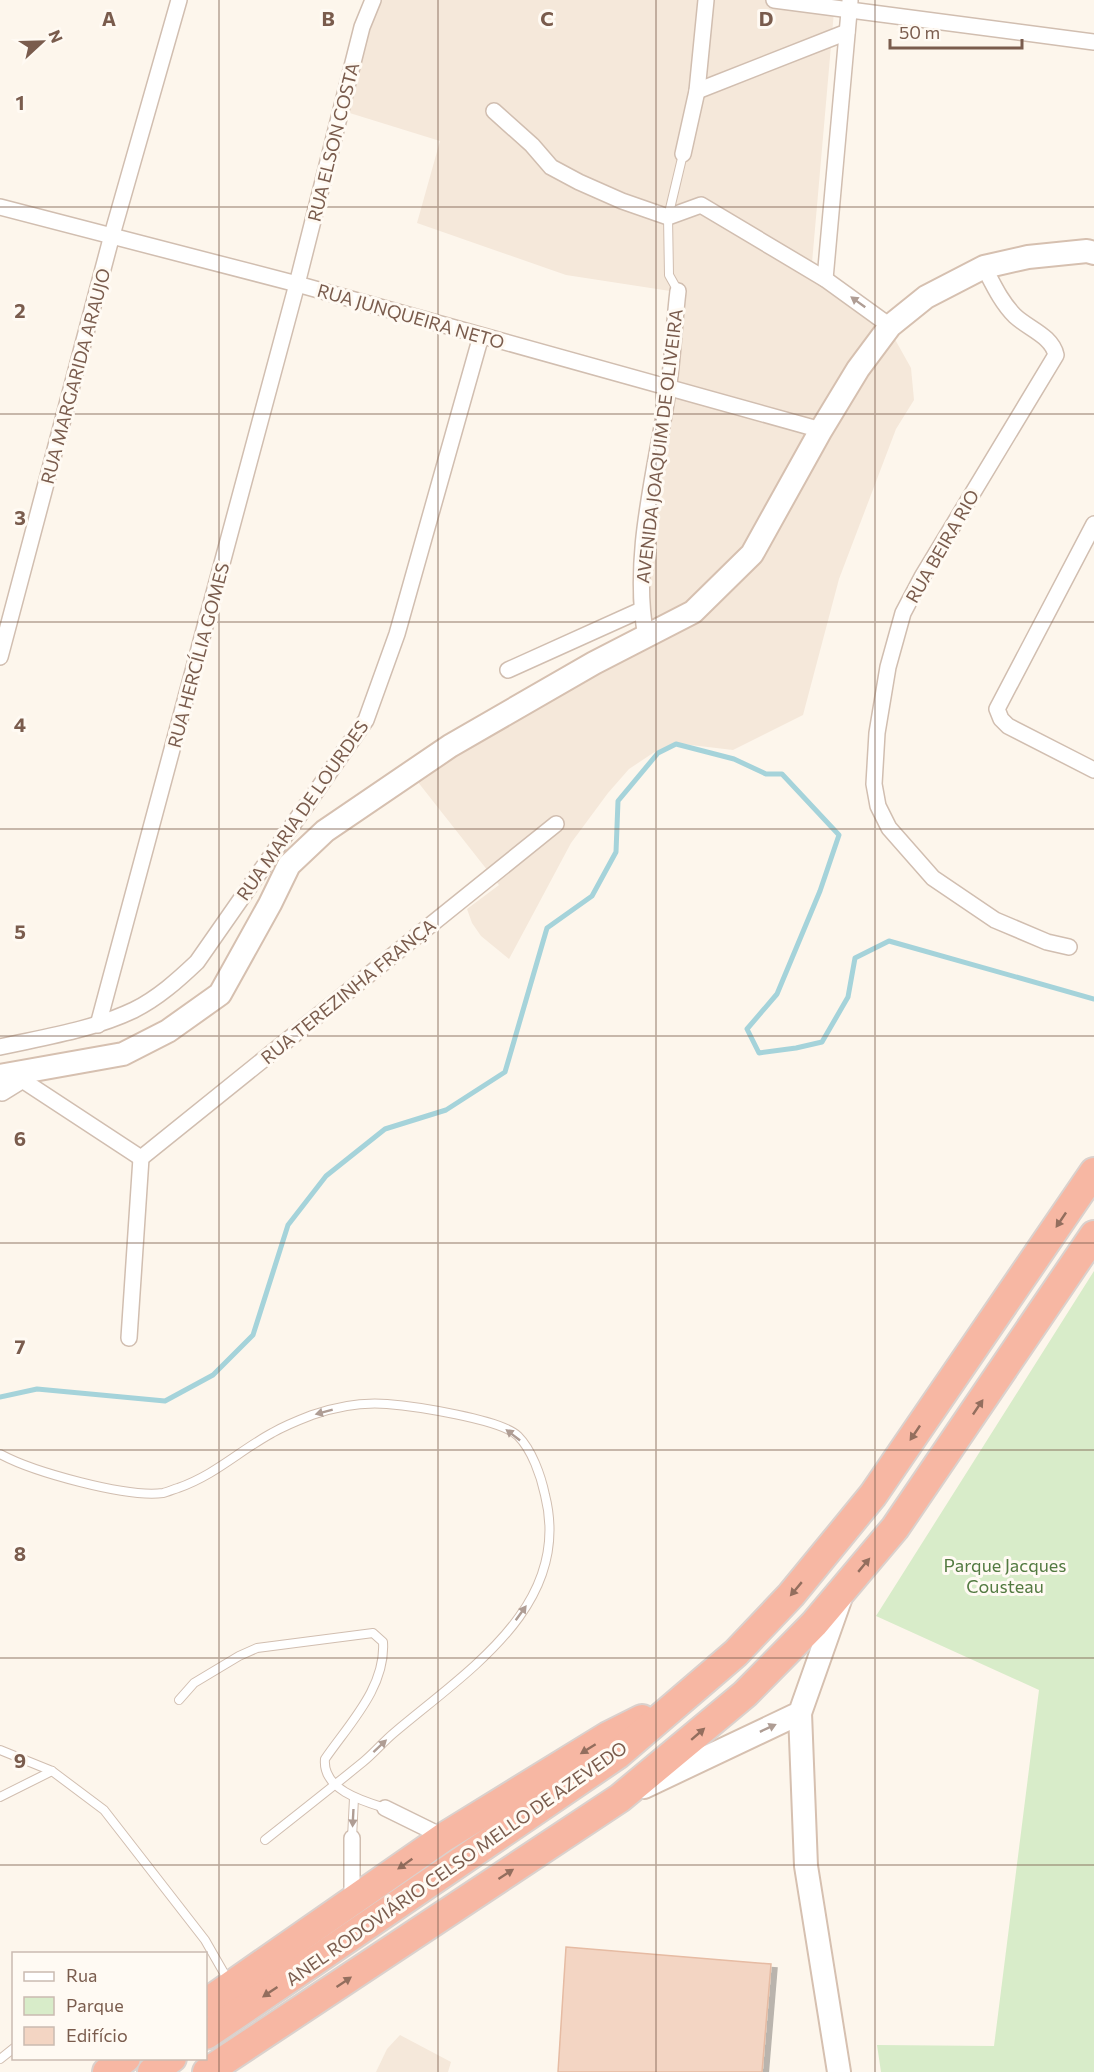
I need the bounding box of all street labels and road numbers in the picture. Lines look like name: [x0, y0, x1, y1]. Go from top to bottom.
street label: RUA ELSON COSTA: [303, 60, 363, 224]
street label: RUA MARGARIDA ARAUJO: [36, 266, 114, 486]
street label: RUA JUNQUEIRA NETO: [315, 279, 507, 353]
street label: AVENIDA JOAQUIM DE OLIVEIRA: [631, 308, 687, 584]
street label: RUA BEIRA RIO: [901, 485, 983, 607]
street label: RUA HERCÍLIA GOMES: [163, 560, 233, 750]
street label: RUA MARIA DE LOURDES: [231, 716, 373, 904]
street label: RUA TEREZINHA FRANÇA: [256, 914, 440, 1068]
street label: ANEL RODOVIÁRIO CELSO MELLO DE AZEVEDO: [281, 1736, 631, 1990]

